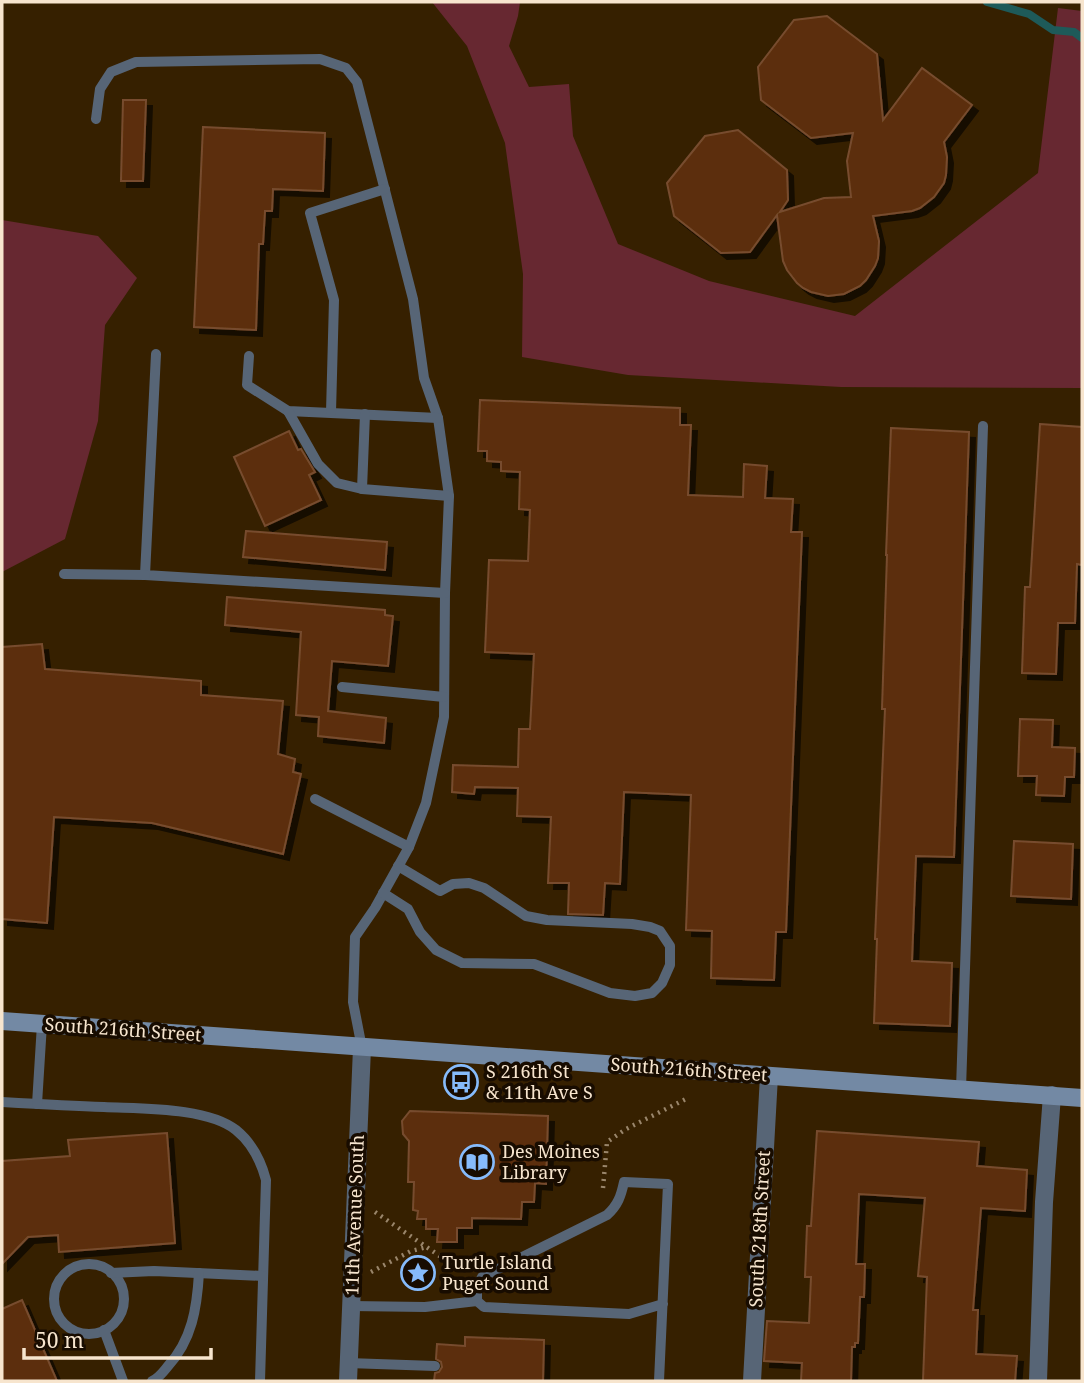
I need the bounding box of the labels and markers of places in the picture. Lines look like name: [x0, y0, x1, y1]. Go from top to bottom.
place label: S 216th St & 11th Ave S: [486, 1059, 593, 1104]
bus stop icon: S 216th St & 11th Ave S: [442, 1063, 480, 1101]
place label: Des Moines Library: [502, 1139, 600, 1184]
library icon: Des Moines Library: [458, 1143, 496, 1181]
place label: Turtle Island Puget Sound: [442, 1250, 552, 1295]
place icon: Turtle Island Puget Sound: [399, 1254, 437, 1292]

